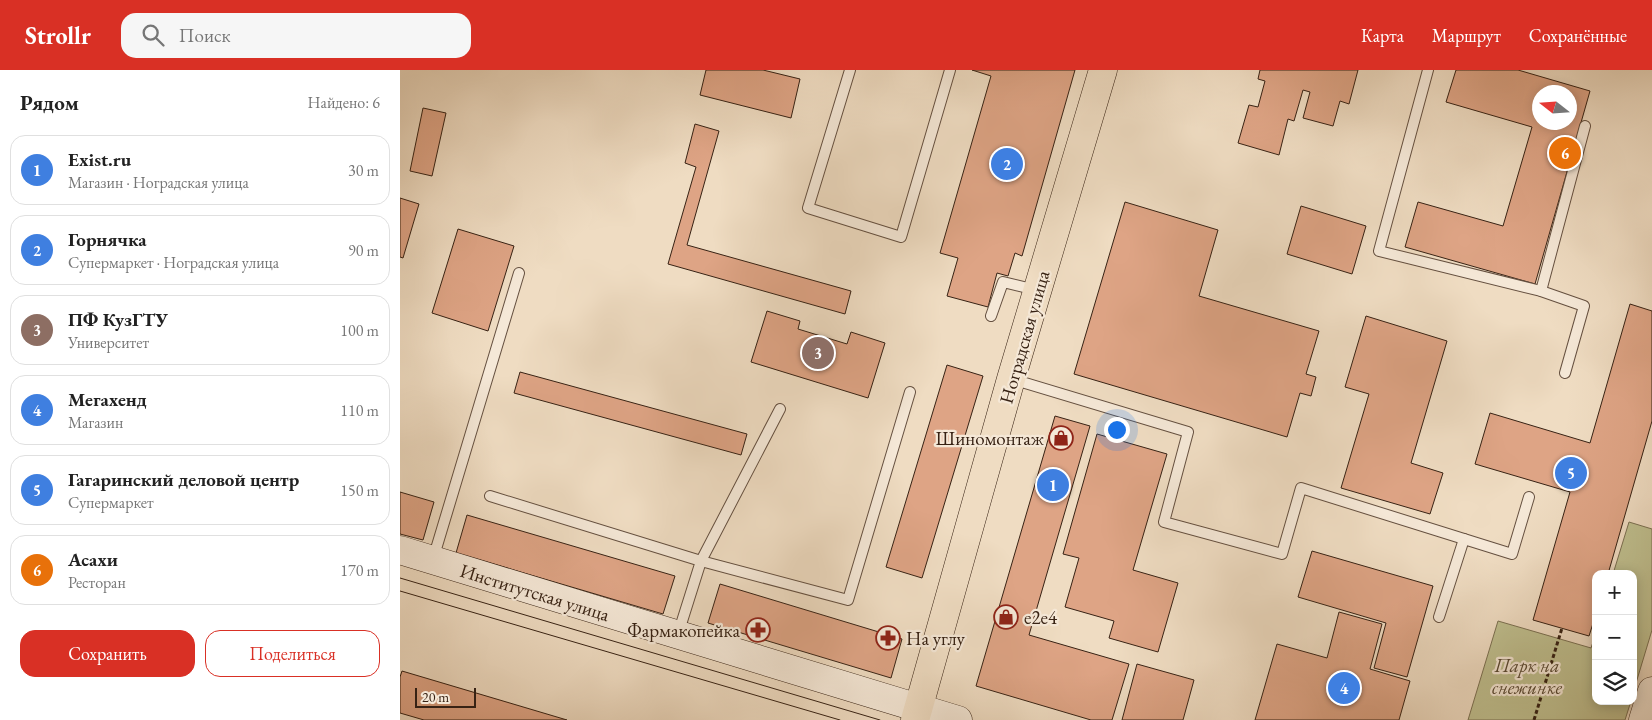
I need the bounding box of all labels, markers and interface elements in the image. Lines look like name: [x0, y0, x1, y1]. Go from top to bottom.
search box: [121, 13, 471, 58]
text: Strollr: [25, 20, 91, 51]
icon: search: [139, 21, 167, 49]
text: Поиск: [179, 23, 231, 48]
text: Карта: [1361, 24, 1404, 47]
text: Маршрут: [1432, 24, 1501, 47]
text: Сохранённые: [1529, 24, 1627, 47]
north arrow: [1532, 85, 1577, 130]
text: Рядом: [20, 89, 79, 116]
text: Найдено: 6: [308, 92, 380, 113]
pin: 6: [1549, 134, 1581, 172]
pin: 2: [991, 145, 1023, 183]
text: Exist.ru: [68, 147, 131, 172]
text: 1: [33, 160, 41, 181]
text: 30 m: [348, 160, 379, 181]
text: Магазин · Ноградская улица: [68, 172, 249, 193]
text: Горнячка: [68, 227, 147, 252]
text: 2: [33, 240, 41, 261]
text: 90 m: [348, 240, 379, 261]
text: Супермаркет · Ноградская улица: [68, 252, 279, 273]
street label: Ноградская улица: [993, 267, 1056, 407]
text: ПФ КузГТУ: [68, 307, 168, 332]
text: 3: [33, 320, 41, 341]
text: 100 m: [340, 320, 379, 341]
text: Университет: [68, 332, 149, 353]
pin: 3: [802, 334, 834, 372]
text: Мегахенд: [68, 387, 147, 412]
text: 4: [33, 400, 41, 421]
text: 110 m: [340, 400, 379, 421]
text: Магазин: [68, 412, 123, 433]
your location: [1104, 417, 1130, 443]
shop icon: Шиномонтаж: [1048, 425, 1074, 451]
place label: Шиномонтаж: [936, 426, 1045, 451]
pin: 5: [1555, 454, 1587, 492]
pin: 1: [1037, 466, 1069, 504]
text: Гагаринский деловой центр: [68, 467, 299, 492]
text: 5: [33, 480, 41, 501]
text: 150 m: [340, 480, 379, 501]
text: Супермаркет: [68, 492, 154, 513]
text: Асахи: [68, 547, 118, 572]
street label: Институтская улица: [457, 558, 613, 627]
text: 6: [33, 560, 41, 581]
text: 170 m: [340, 560, 379, 581]
map controls: [1592, 570, 1637, 705]
button: +: [1592, 570, 1637, 615]
text: Ресторан: [68, 572, 126, 593]
shop icon: e2e4: [993, 604, 1019, 630]
place label: e2e4: [1024, 605, 1058, 630]
button: −: [1592, 615, 1637, 660]
pharmacy icon: Фармакопейка: [745, 617, 771, 643]
place label: Фармакопейка: [627, 618, 740, 643]
pharmacy icon: На углу: [875, 625, 901, 651]
place label: На углу: [906, 626, 966, 651]
button: Сохранить: [20, 630, 195, 677]
button: Поделиться: [205, 630, 380, 677]
park label: Парк на снежинке: [1492, 653, 1563, 700]
button: layers: [1592, 660, 1637, 705]
pin: 4: [1328, 669, 1360, 707]
scale bar: [415, 685, 476, 708]
text: 20 m: [422, 688, 449, 706]

